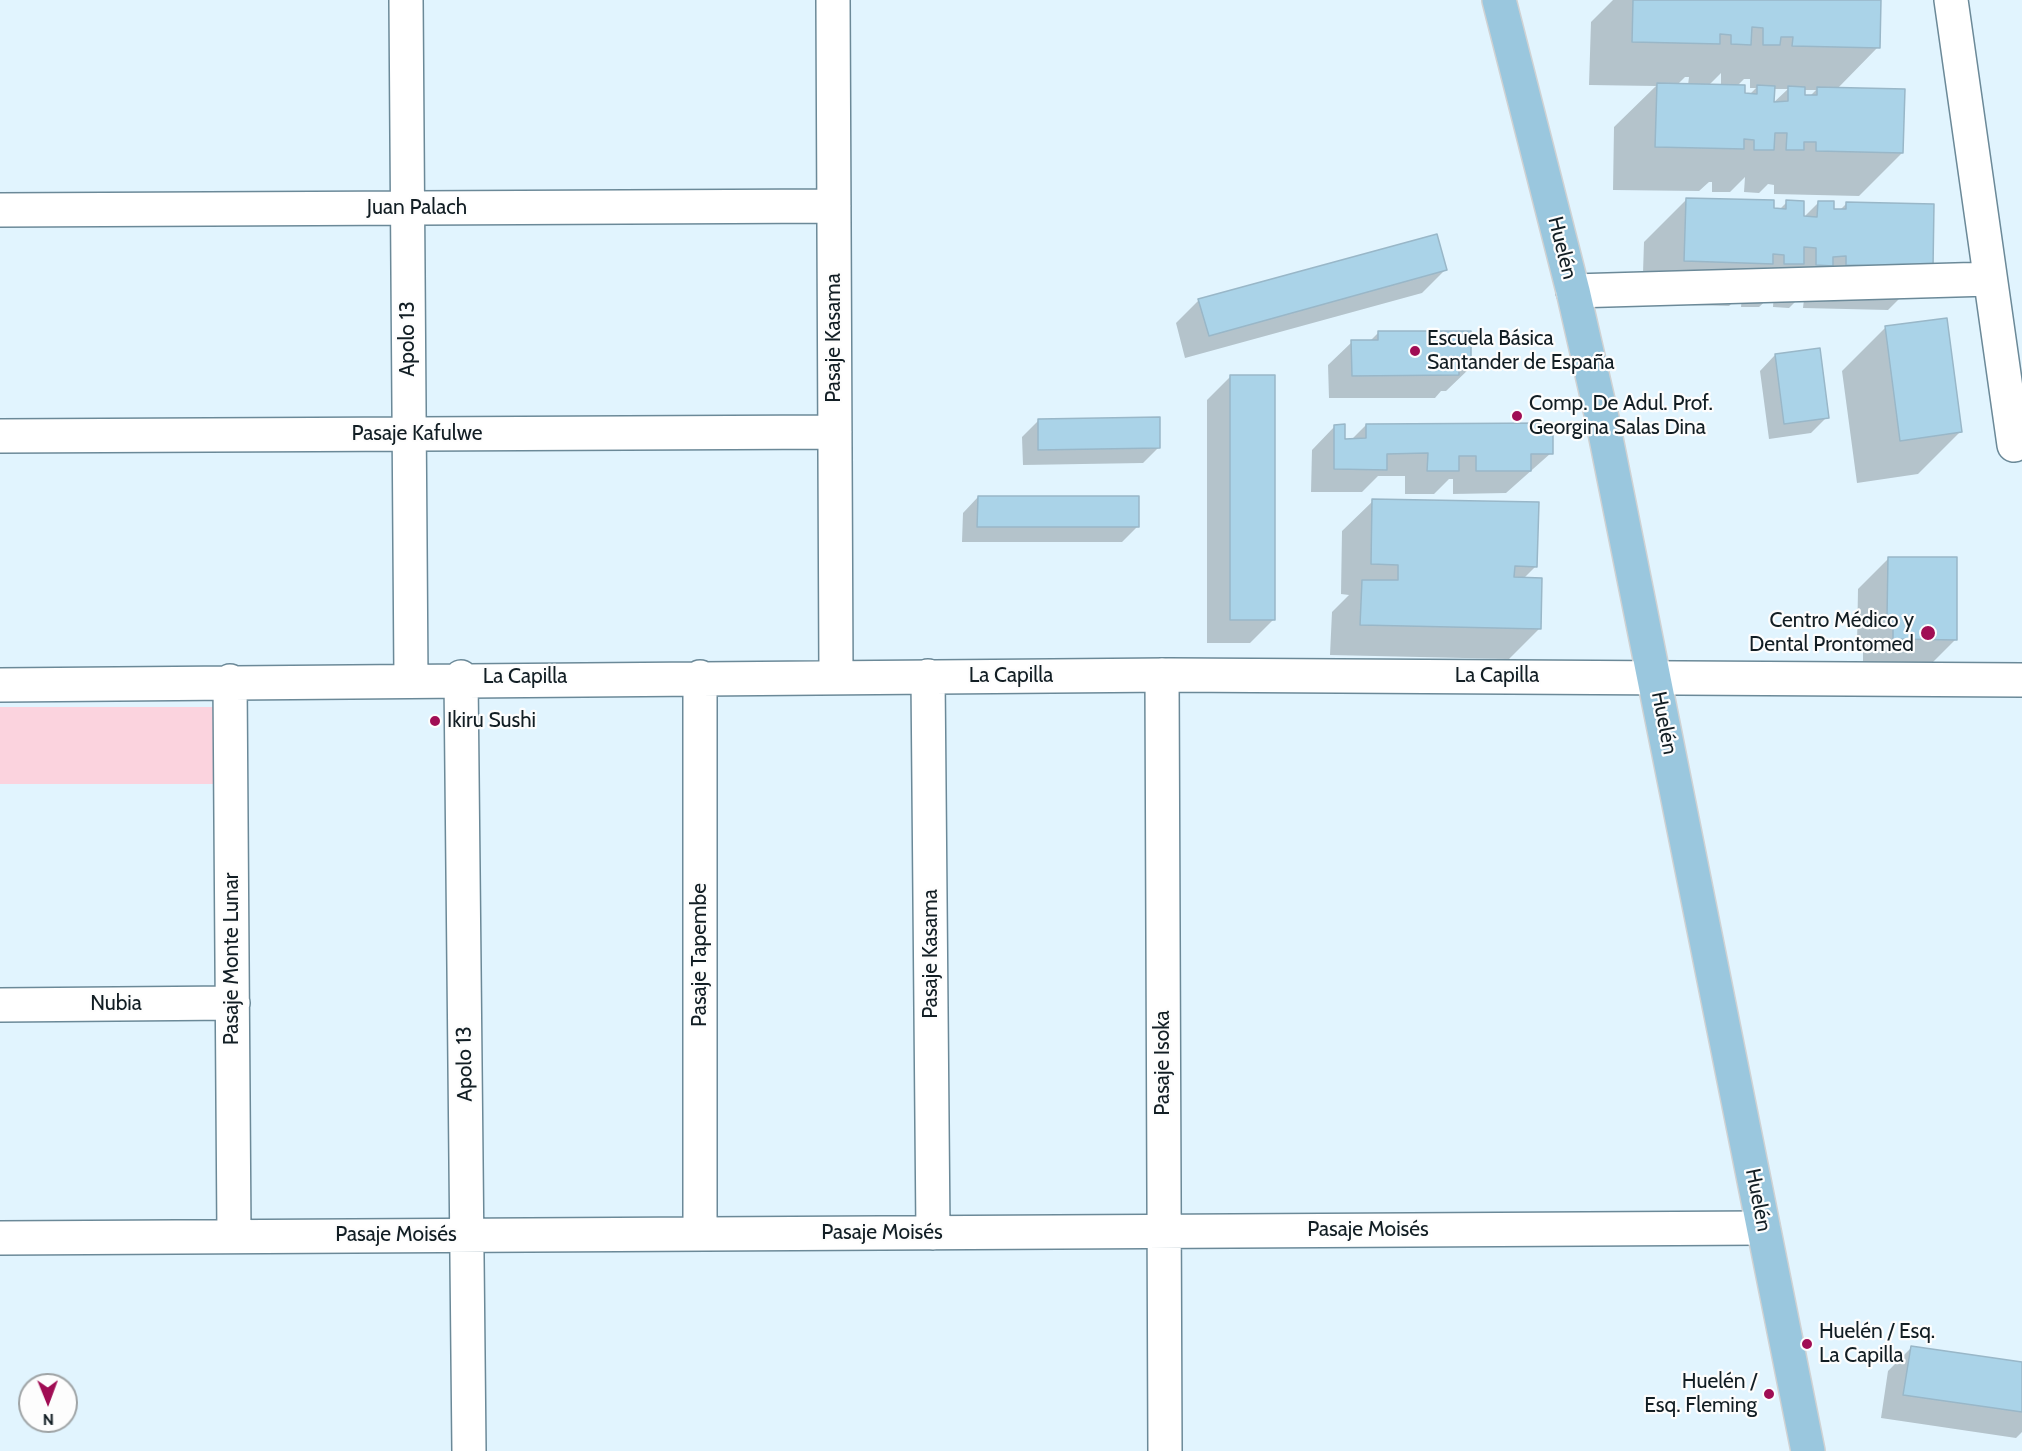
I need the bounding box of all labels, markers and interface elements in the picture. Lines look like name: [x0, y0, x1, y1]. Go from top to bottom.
street label: Juan Palach: [367, 195, 467, 221]
street label: Huelén: [1542, 214, 1582, 282]
street label: Pasaje Kasama: [821, 273, 847, 403]
street label: Apolo 13: [395, 301, 421, 377]
place label: Escuela Básica Santander de España: [1427, 326, 1615, 376]
marker: Escuela Básica Santander de España: [1408, 344, 1422, 358]
place label: Comp. De Adul. Prof. Georgina Salas Dina: [1529, 391, 1713, 441]
marker: Comp. De Adul. Prof. Georgina Salas Dina: [1510, 409, 1524, 423]
street label: Pasaje Kafulwe: [351, 421, 483, 447]
place label: Centro Médico y Dental Prontomed: [1749, 608, 1914, 658]
marker: Centro Médico y Dental Prontomed: [1919, 624, 1937, 642]
street label: La Capilla: [969, 663, 1053, 689]
street label: La Capilla: [1455, 663, 1539, 689]
street label: La Capilla: [483, 664, 567, 690]
street label: Huelén: [1646, 689, 1682, 757]
place label: Ikiru Sushi: [447, 708, 536, 734]
marker: Ikiru Sushi: [428, 714, 442, 728]
street label: Pasaje Monte Lunar: [219, 873, 245, 1045]
street label: Pasaje Tapembe: [687, 883, 713, 1027]
street label: Pasaje Kasama: [918, 889, 944, 1019]
street label: Nubia: [90, 991, 142, 1017]
street label: Pasaje Isoka: [1150, 1010, 1176, 1116]
street label: Apolo 13: [452, 1026, 478, 1102]
street label: Huelén: [1740, 1166, 1776, 1234]
street label: Pasaje Moisés: [1307, 1217, 1429, 1243]
street label: Pasaje Moisés: [821, 1220, 943, 1246]
street label: Pasaje Moisés: [335, 1222, 457, 1248]
place label: Huelén / Esq. La Capilla: [1819, 1319, 1935, 1369]
marker: Huelén / Esq. La Capilla: [1800, 1337, 1814, 1351]
place label: Huelén / Esq. Fleming: [1644, 1369, 1757, 1419]
north arrow: [18, 1373, 78, 1433]
marker: Huelén / Esq. Fleming: [1762, 1387, 1776, 1401]
text: N: [42, 1410, 54, 1429]

